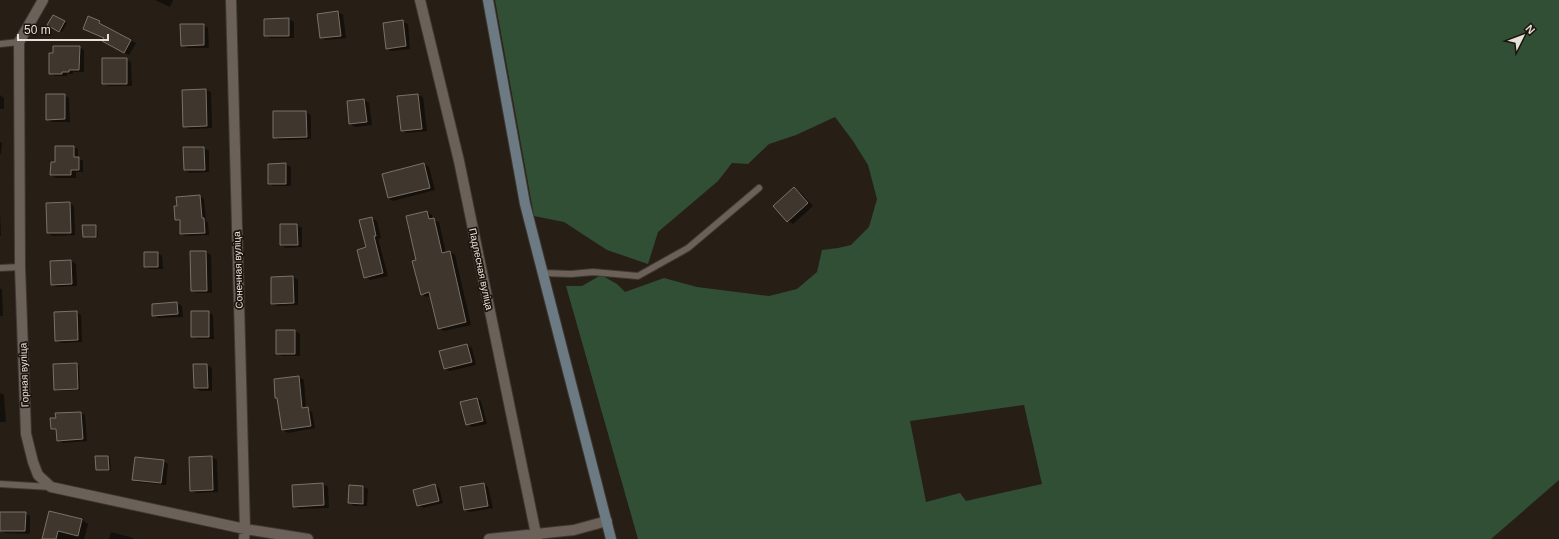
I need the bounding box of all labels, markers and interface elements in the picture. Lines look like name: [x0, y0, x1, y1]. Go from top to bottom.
scale bar: [18, 16, 108, 42]
north arrow: [1503, 16, 1543, 56]
text: N: [1523, 22, 1538, 36]
text: 50 m: [24, 23, 51, 37]
street label: Падлесная вуліца: [467, 227, 495, 311]
street label: Сонечная вуліца: [231, 231, 245, 309]
street label: Горная вуліца: [17, 342, 31, 407]

